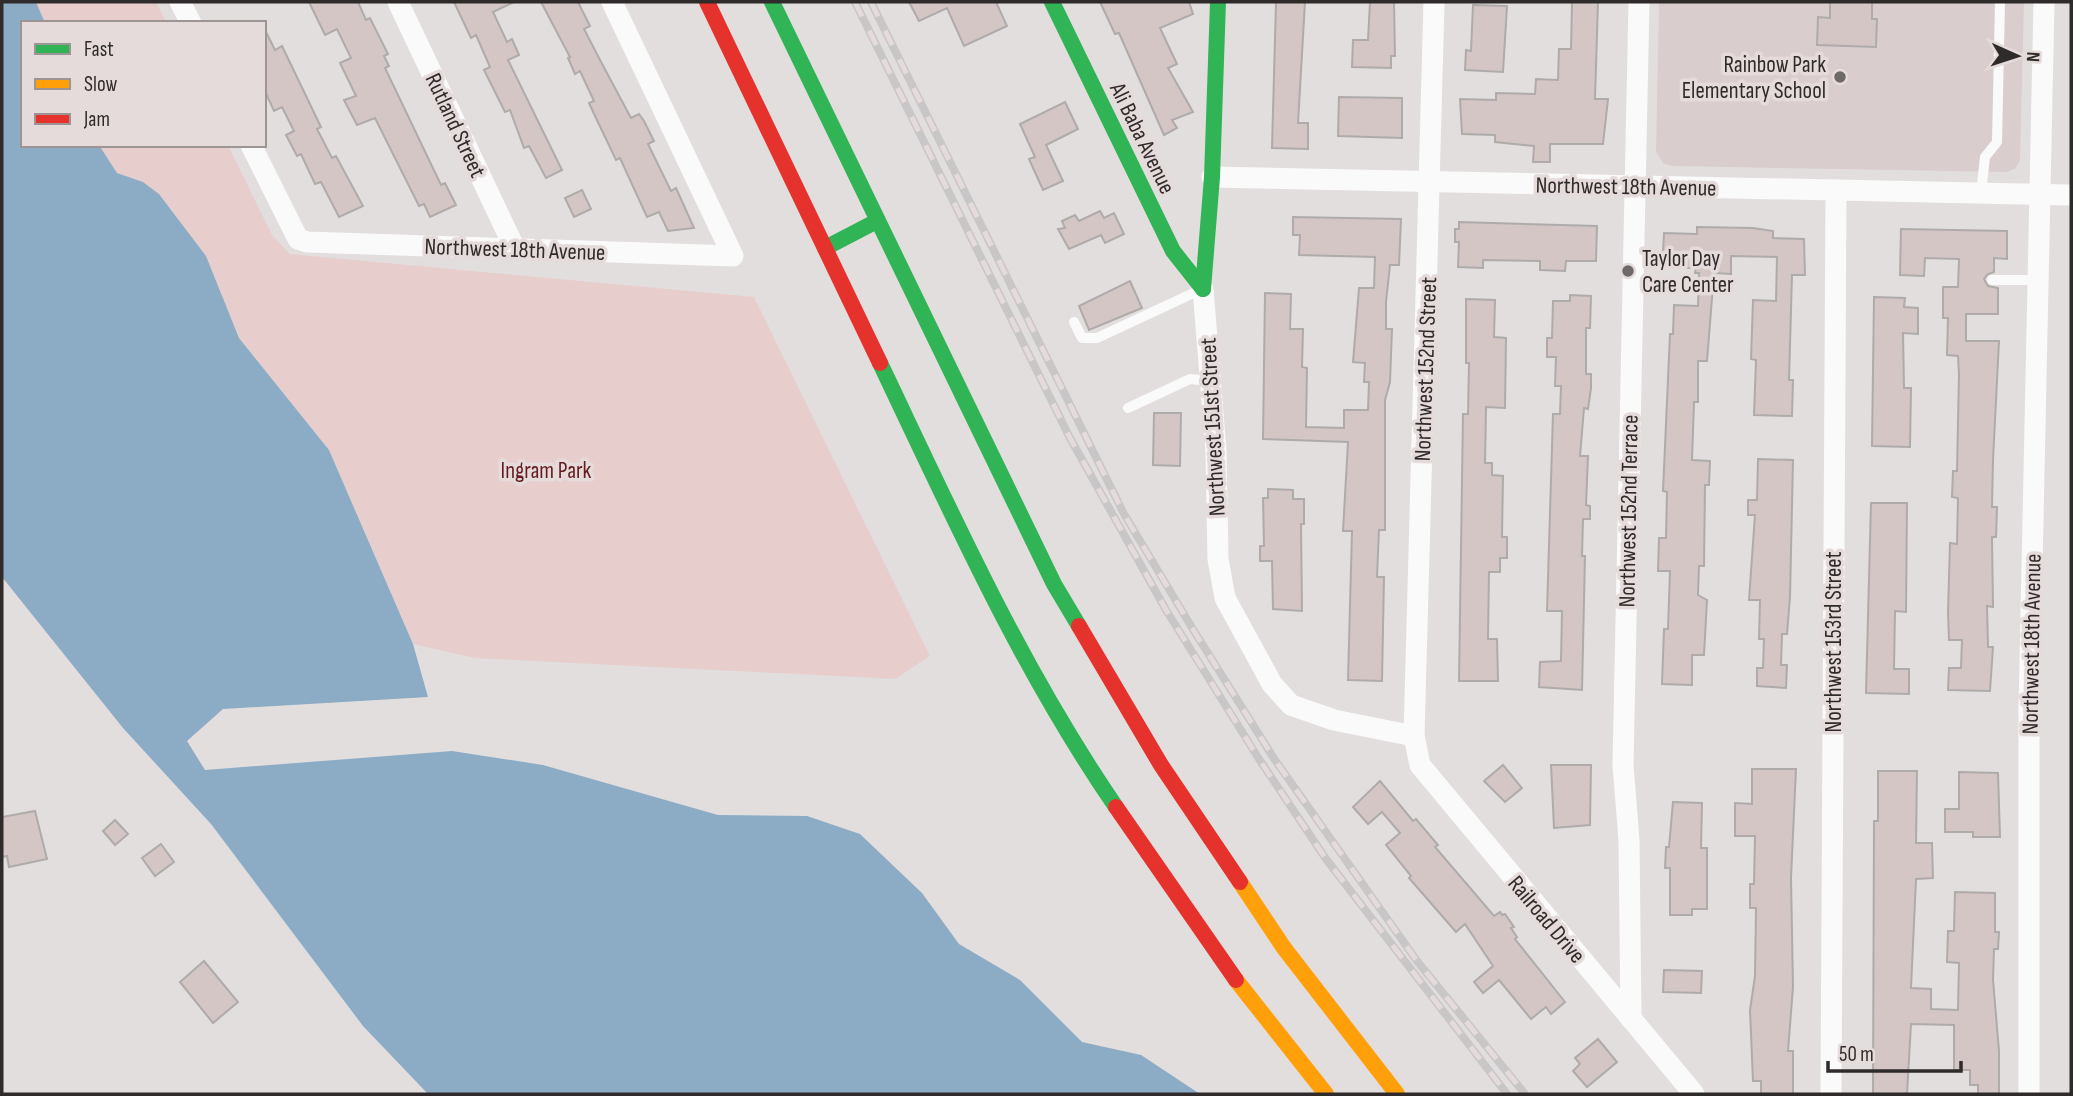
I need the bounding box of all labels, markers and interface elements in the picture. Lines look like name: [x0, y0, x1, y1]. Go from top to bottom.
legend: [21, 21, 266, 147]
north arrow: [1982, 21, 2052, 91]
text: Fast: [84, 37, 114, 62]
place label: Rainbow Park Elementary School: [1682, 51, 1826, 105]
text: N: [2021, 51, 2044, 62]
street label: Rutland Street: [419, 69, 491, 182]
marker: Rainbow Park Elementary School: [1832, 69, 1848, 85]
text: Slow: [84, 72, 118, 97]
street label: Ali Baba Avenue: [1103, 77, 1181, 199]
text: Jam: [83, 107, 110, 132]
street label: Northwest 18th Avenue: [1535, 171, 1717, 203]
street label: Northwest 18th Avenue: [424, 233, 606, 267]
place label: Taylor Day Care Center: [1642, 245, 1734, 299]
marker: Taylor Day Care Center: [1620, 263, 1636, 279]
street label: Northwest 152nd Street: [1409, 276, 1443, 462]
street label: Northwest 151st Street: [1194, 337, 1232, 517]
street label: Northwest 152nd Terrace: [1613, 414, 1645, 608]
park label: Ingram Park: [501, 457, 592, 485]
street label: Northwest 153rd Street: [1820, 552, 1848, 732]
street label: Northwest 18th Avenue: [2016, 553, 2048, 735]
street label: Railroad Drive: [1502, 870, 1591, 969]
scale bar: [1828, 1030, 1961, 1074]
text: 50 m: [1839, 1042, 1874, 1067]

